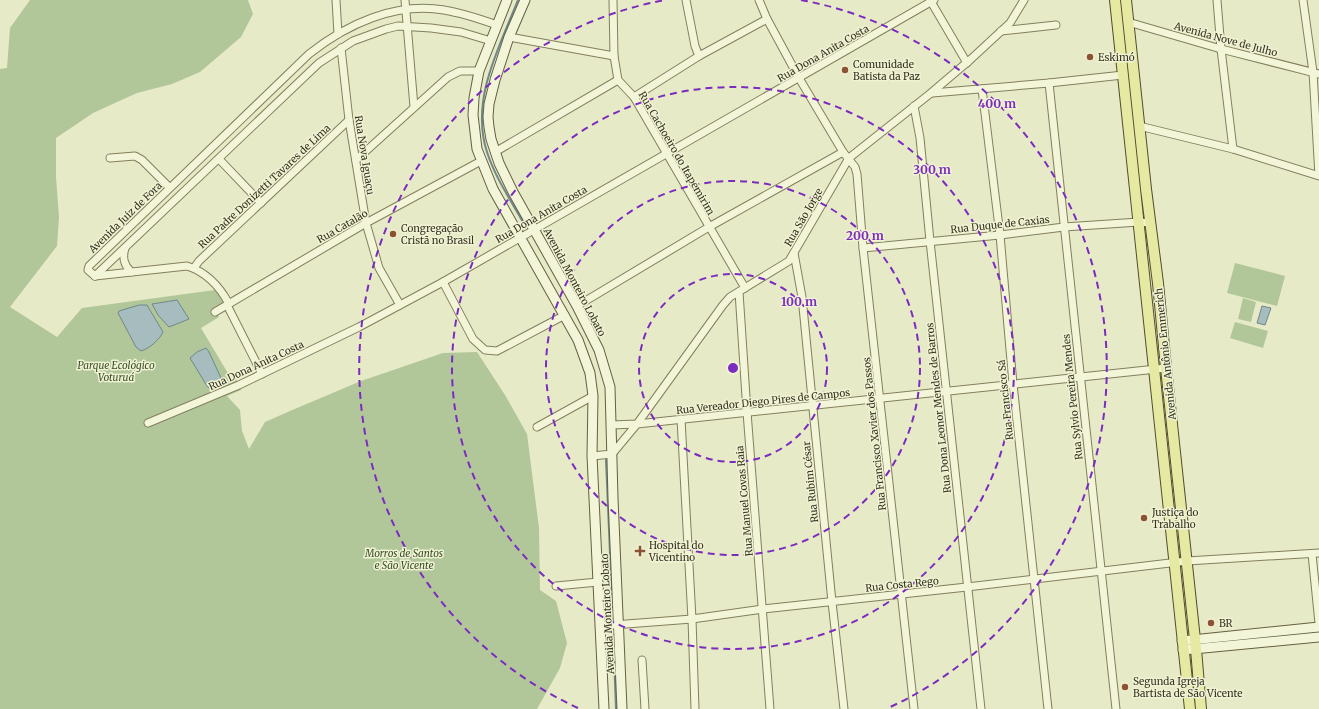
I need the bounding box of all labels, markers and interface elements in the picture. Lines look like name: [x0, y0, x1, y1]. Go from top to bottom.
street label: Avenida Nove de Julho: [1172, 19, 1279, 60]
street label: Rua Dona Anita Costa: [775, 22, 872, 85]
place label: Eskimó: [1098, 51, 1135, 64]
marker: Eskimó: [1085, 52, 1095, 62]
place label: Comunidade Batista da Paz: [853, 58, 921, 83]
marker: Comunidade Batista da Paz: [840, 65, 850, 75]
street label: Rua Cachoeiro do Itapemirim: [636, 89, 717, 217]
text: 400 m: [978, 96, 1016, 111]
street label: Rua Nova Iguaçu: [352, 114, 377, 196]
street label: Rua Padre Donizetti Tavares de Lima: [195, 121, 334, 251]
text: 300 m: [913, 162, 951, 177]
street label: Avenida Juiz de Fora: [85, 179, 165, 256]
street label: Rua Dona Anita Costa: [493, 183, 590, 246]
street label: Rua São Jorge: [781, 186, 825, 249]
street label: Rua Catalão: [315, 207, 370, 246]
street label: Rua Duque de Caxias: [950, 213, 1050, 236]
place label: Congregação Cristã no Brasil: [401, 222, 474, 247]
street label: Avenida Monteiro Lobato: [540, 225, 609, 339]
text: 200 m: [846, 228, 884, 243]
marker: Congregação Cristã no Brasil: [388, 229, 398, 239]
street label: Avenida Antônio Emmerich: [1152, 287, 1179, 422]
text: 100 m: [781, 294, 817, 309]
street label: Rua Dona Leonor Mendes de Barros: [923, 322, 954, 494]
street label: Rua Sylvio Pereira Mendes: [1059, 333, 1086, 461]
street label: Rua Dona Anita Costa: [206, 337, 307, 393]
street label: Rua Francisco Xavier dos Passos: [860, 357, 889, 511]
street label: Rua Francisco Sá: [995, 358, 1016, 441]
park label: Parque Ecológico Voturuá: [77, 359, 155, 384]
centre of rings: [726, 361, 740, 375]
street label: Rua Vereador Diego Pires de Campos: [675, 386, 851, 417]
street label: Rua Rubim César: [800, 440, 821, 523]
street label: Rua Manuel Covas Raia: [733, 445, 756, 557]
place label: Justiça do Trabalho: [1151, 506, 1199, 531]
marker: Justiça do Trabalho: [1139, 513, 1149, 523]
place label: Hospital do Vicentino: [648, 539, 704, 564]
marker: Hospital do Vicentino: [634, 545, 646, 557]
park label: Morros de Santos e São Vicente: [364, 547, 443, 572]
street label: Avenida Monteiro Lobato: [598, 553, 617, 676]
street label: Rua Costa Rego: [865, 574, 939, 595]
place label: BR: [1219, 617, 1233, 630]
marker: BR: [1206, 618, 1216, 628]
place label: Segunda Igreja Bartista de São Vicente: [1133, 675, 1242, 700]
marker: Segunda Igreja Bartista de São Vicente: [1120, 682, 1130, 692]

